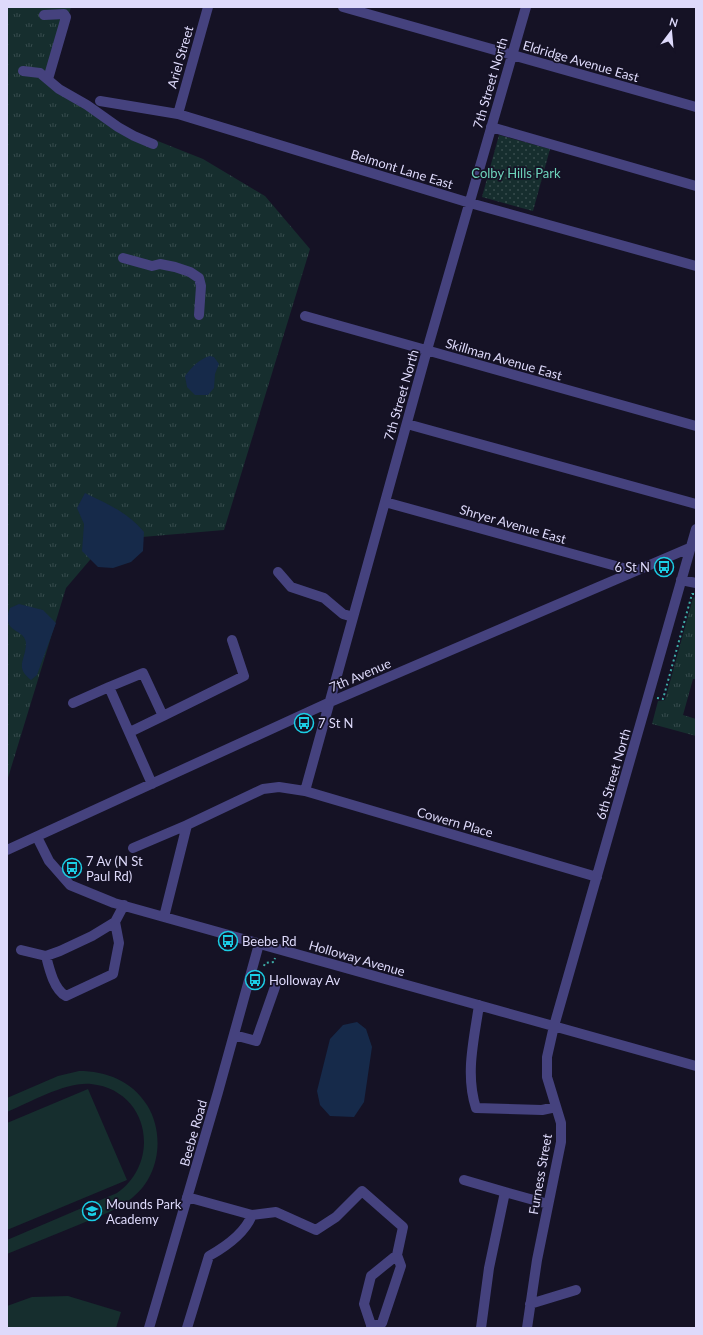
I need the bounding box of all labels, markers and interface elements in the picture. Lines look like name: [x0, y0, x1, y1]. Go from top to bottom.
north arrow: [651, 12, 691, 52]
text: N: [668, 14, 680, 29]
street label: Ariel Street: [163, 24, 197, 90]
street label: 7th Street North: [469, 36, 511, 130]
street label: Eldridge Avenue East: [521, 37, 641, 85]
street label: Belmont Lane East: [349, 146, 455, 192]
park label: Colby Hills Park: [471, 165, 561, 181]
street label: Skillman Avenue East: [444, 335, 565, 383]
street label: 7th Street North: [380, 348, 422, 442]
street label: Shryer Avenue East: [458, 501, 568, 547]
bus stop icon: 6 St N: [653, 556, 675, 578]
place label: 6 St N: [614, 559, 650, 575]
street label: 7th Avenue: [327, 655, 393, 695]
bus stop icon: 7 St N: [293, 712, 315, 734]
place label: 7 St N: [318, 715, 354, 731]
street label: 6th Street North: [592, 727, 634, 821]
street label: Cowern Place: [415, 804, 495, 841]
place label: 7 Av (N St Paul Rd): [86, 853, 143, 884]
bus stop icon: 7 Av (N St Paul Rd): [61, 857, 83, 879]
bus stop icon: Beebe Rd: [217, 930, 239, 952]
place label: Beebe Rd: [242, 933, 297, 949]
street label: Holloway Avenue: [307, 937, 407, 979]
bus stop icon: Holloway Av: [244, 969, 266, 991]
place label: Holloway Av: [269, 972, 340, 988]
street label: Beebe Road: [176, 1098, 210, 1168]
street label: Furness Street: [525, 1132, 555, 1216]
place label: Mounds Park Academy: [106, 1196, 182, 1227]
school or university icon: Mounds Park Academy: [81, 1200, 103, 1222]

